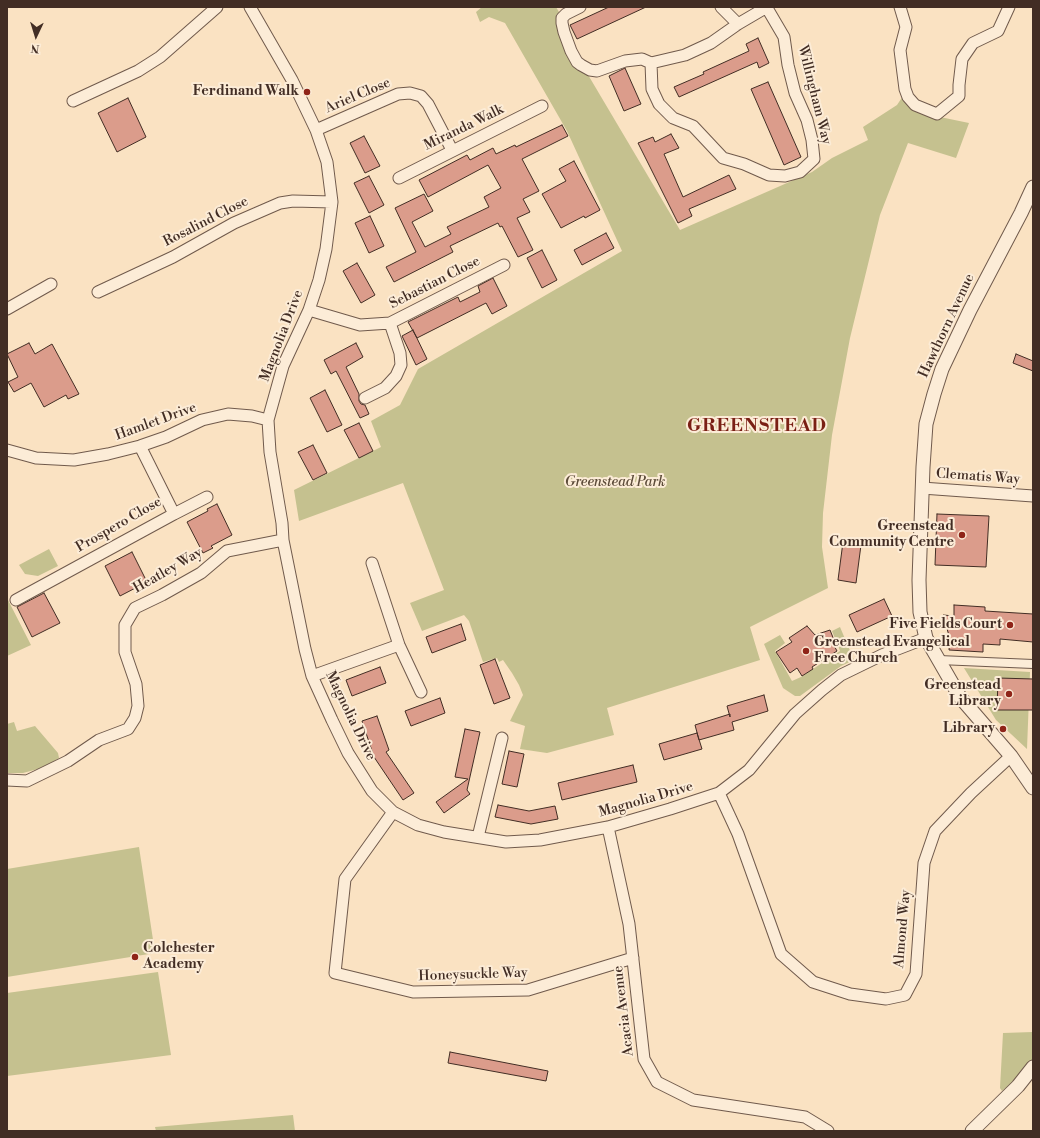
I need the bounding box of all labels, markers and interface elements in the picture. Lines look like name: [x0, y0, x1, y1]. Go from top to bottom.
north arrow: [16, 16, 56, 56]
text: N: [30, 41, 40, 55]
street label: Willingham Way: [794, 44, 834, 146]
street label: Ariel Close: [323, 75, 393, 117]
place label: Ferdinand Walk: [193, 84, 299, 100]
marker: Ferdinand Walk: [302, 87, 312, 97]
street label: Miranda Walk: [421, 101, 507, 155]
street label: Rosalind Close: [161, 193, 251, 251]
street label: Sebastian Close: [387, 253, 483, 313]
street label: Hawthorn Avenue: [916, 271, 978, 381]
street label: Magnolia Drive: [257, 288, 307, 384]
street label: Hamlet Drive: [113, 400, 199, 444]
district label: GREENSTEAD: [687, 416, 827, 438]
street label: Clematis Way: [935, 466, 1021, 488]
park label: Greenstead Park: [565, 475, 665, 491]
street label: Prospero Close: [73, 494, 165, 556]
place label: Greenstead Community Centre: [829, 519, 954, 552]
marker: Greenstead Community Centre: [957, 530, 967, 540]
street label: Heatley Way: [130, 544, 206, 598]
place label: Five Fields Court: [889, 617, 1002, 633]
marker: Five Fields Court: [1005, 620, 1015, 630]
place label: Greenstead Evangelical Free Church: [814, 635, 970, 668]
marker: Greenstead Evangelical Free Church: [801, 646, 811, 656]
street label: Magnolia Drive: [321, 669, 379, 763]
place label: Greenstead Library: [924, 678, 1001, 710]
marker: Greenstead Library: [1004, 689, 1014, 699]
place label: Library: [943, 721, 995, 737]
marker: Library: [998, 724, 1008, 734]
street label: Magnolia Drive: [597, 779, 695, 821]
street label: Almond Way: [891, 889, 915, 969]
place label: Colchester Academy: [143, 941, 215, 974]
marker: Colchester Academy: [130, 952, 140, 962]
street label: Honeysuckle Way: [418, 965, 528, 985]
street label: Acacia Avenue: [610, 965, 638, 1057]

